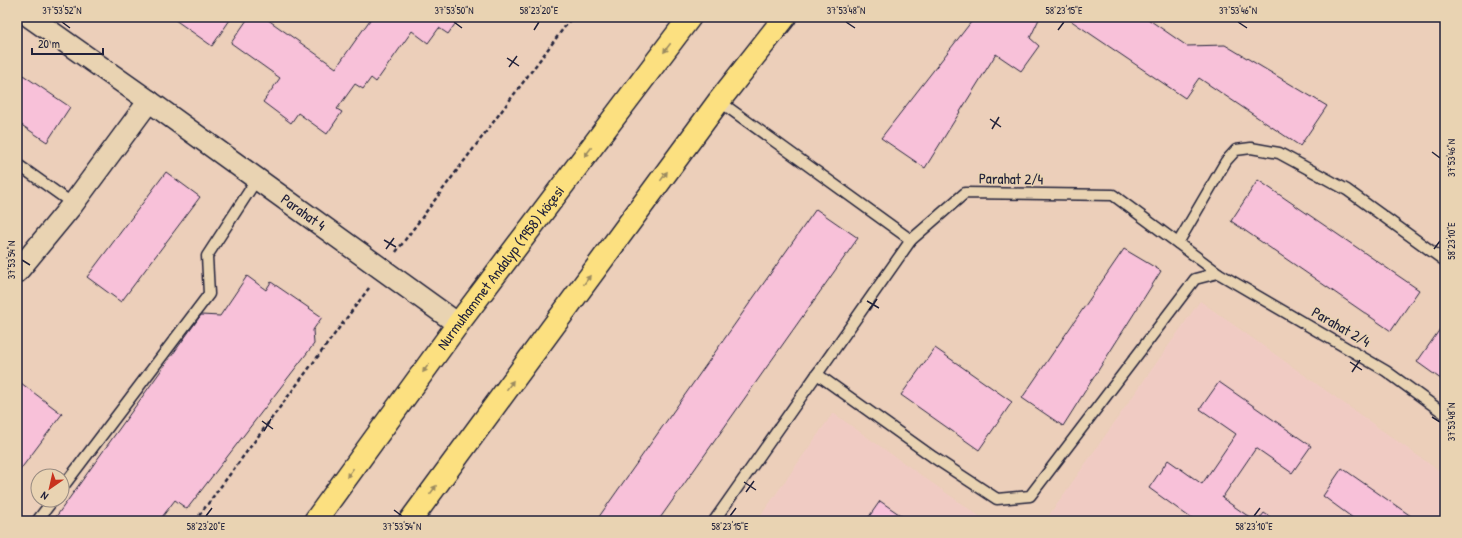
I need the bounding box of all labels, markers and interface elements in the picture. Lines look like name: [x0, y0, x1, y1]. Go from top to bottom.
text: 37°53'52"N: [42, 4, 82, 17]
text: 37°53'50"N: [434, 4, 474, 17]
text: 58°23'20"E: [520, 4, 559, 17]
text: 37°53'48"N: [827, 4, 865, 17]
text: 58°23'15"E: [1046, 4, 1083, 17]
text: 37°53'46"N: [1219, 4, 1257, 17]
scale bar: [32, 30, 103, 56]
text: 20 m: [38, 35, 60, 52]
one-way arrow: [663, 43, 671, 54]
text: 37°53'46"N: [1445, 139, 1458, 177]
one-way arrow: [584, 146, 593, 157]
street label: Parahat 2/4: [979, 167, 1044, 190]
one-way arrow: [660, 170, 669, 181]
street label: Nurmuhammet Andalyp (1958) köçesi: [432, 181, 569, 354]
street label: Parahat 4: [277, 188, 331, 236]
text: 58°23'10"E: [1445, 222, 1458, 260]
text: 37°53'54"N: [5, 241, 18, 279]
one-way arrow: [583, 275, 591, 286]
street label: Parahat 2/4: [1308, 301, 1375, 352]
one-way arrow: [422, 362, 430, 373]
one-way arrow: [506, 380, 514, 390]
text: 37°53'48"N: [1445, 403, 1458, 441]
one-way arrow: [346, 467, 354, 478]
north arrow: [30, 468, 70, 508]
one-way arrow: [429, 484, 437, 495]
text: N: [38, 489, 51, 504]
text: 58°23'20"E: [187, 520, 226, 533]
text: 37°53'54"N: [383, 520, 421, 533]
text: 58°23'15"E: [712, 520, 749, 533]
text: 58°23'10"E: [1235, 520, 1273, 533]

